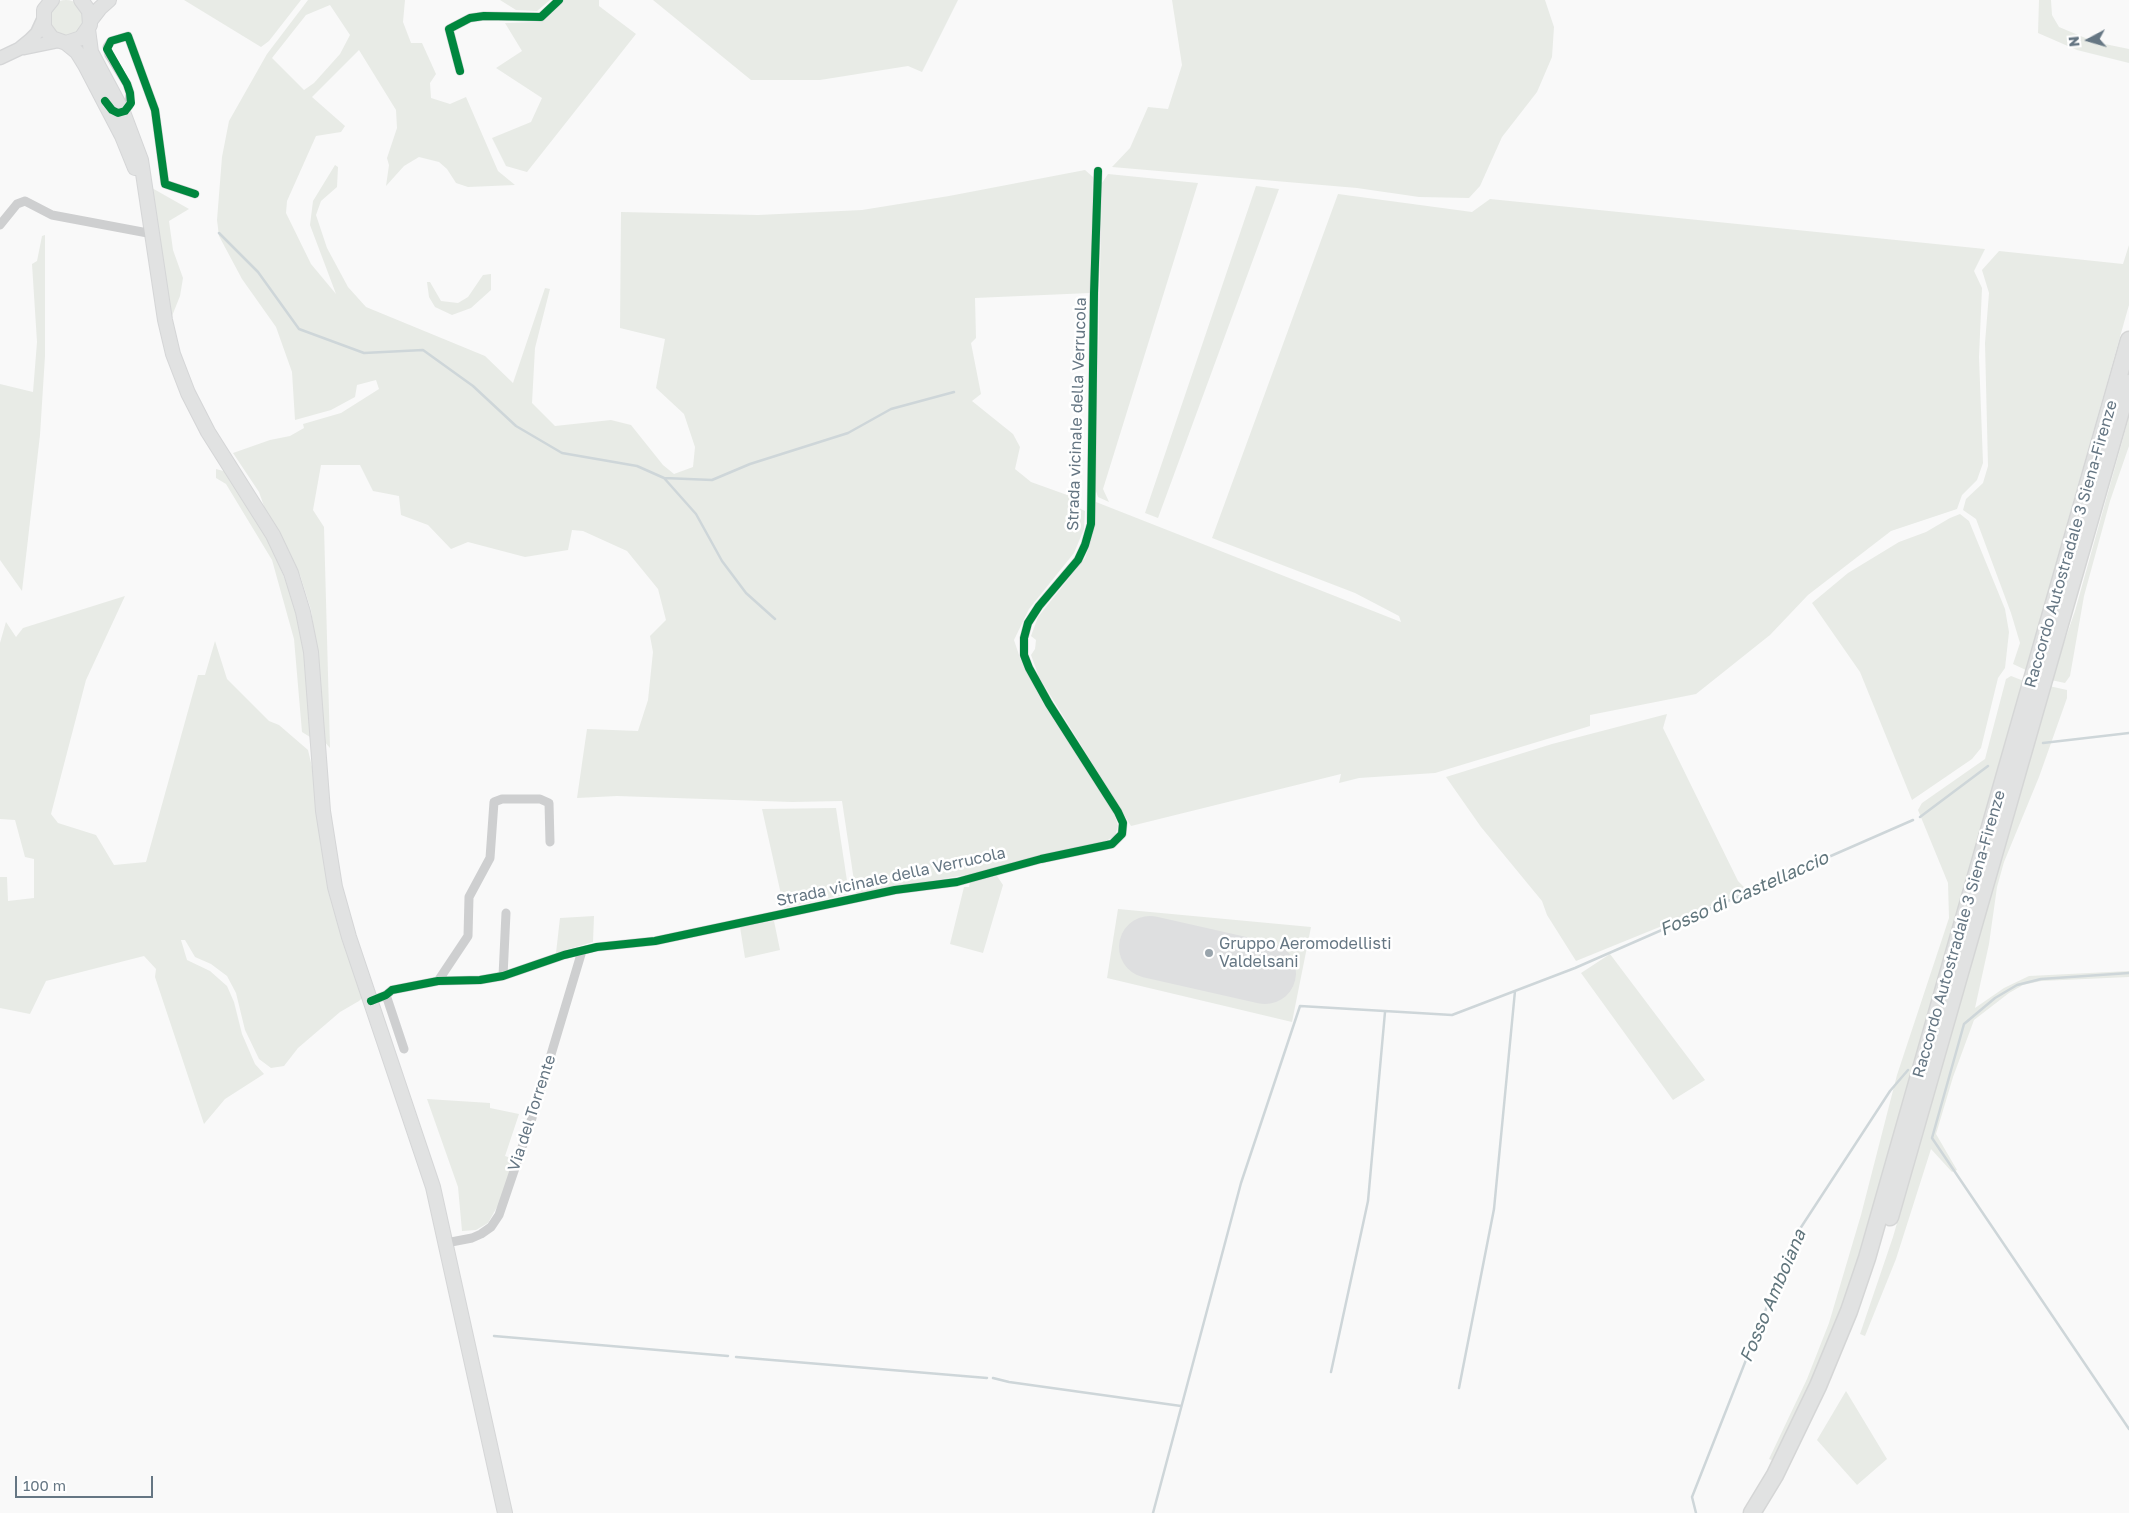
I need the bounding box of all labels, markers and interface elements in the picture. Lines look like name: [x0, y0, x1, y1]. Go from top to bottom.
north arrow: [2064, 15, 2114, 65]
text: N: [2065, 35, 2083, 48]
street label: Strada vicinale della Verrucola: [1063, 297, 1091, 531]
street label: Raccordo Autostradale 3 Siena-Firenze: [2021, 398, 2121, 690]
street label: Raccordo Autostradale 3 Siena-Firenze: [1909, 788, 2009, 1080]
street label: Strada vicinale della Verrucola: [775, 843, 1007, 911]
water label: Fosso di Castellaccio: [1656, 847, 1832, 941]
place label: Gruppo Aeromodellisti Valdelsani: [1219, 934, 1392, 972]
marker: Gruppo Aeromodellisti Valdelsani: [1203, 947, 1215, 959]
street label: Via del Torrente: [504, 1052, 560, 1174]
water label: Fosso Amboiana: [1735, 1227, 1811, 1365]
scale bar: [18, 1466, 155, 1498]
text: 100 m: [23, 1476, 66, 1494]

